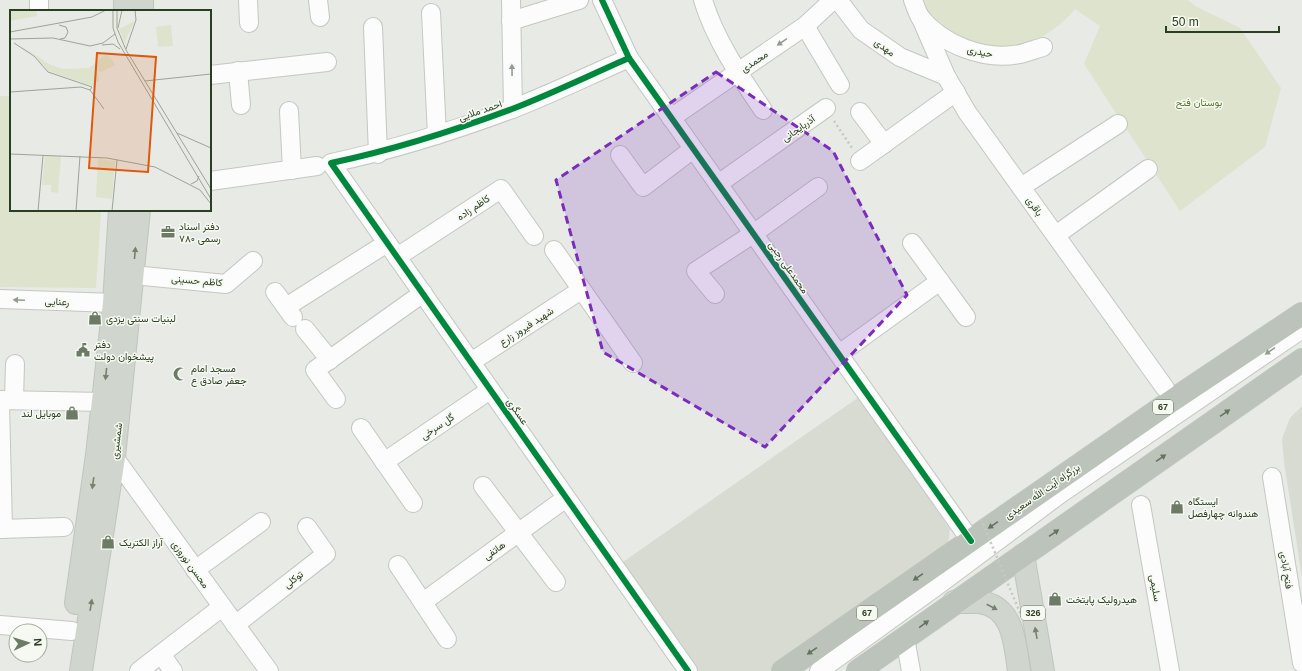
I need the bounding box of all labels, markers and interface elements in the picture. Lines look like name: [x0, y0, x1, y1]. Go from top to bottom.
scale bar: [1166, 8, 1279, 34]
inset map: [10, 10, 211, 211]
text: 50 m: [1172, 15, 1199, 29]
street label: مهدی: [872, 36, 897, 59]
one-way arrow: [776, 38, 787, 46]
street label: حیدری: [966, 43, 994, 61]
street label: محمدی: [739, 48, 770, 75]
one-way arrow: [509, 63, 515, 76]
park label: بوستان فتح: [1176, 97, 1222, 109]
street label: احمد ملایی: [457, 98, 504, 124]
street label: آذربایجانی: [780, 113, 818, 145]
street label: کاظم زاده: [455, 192, 493, 223]
street label: باقری: [1023, 195, 1045, 219]
place label: دفتر اسناد رسمی ۷۸۰: [179, 221, 221, 245]
office icon: دفتر اسناد رسمی ۷۸۰: [160, 224, 176, 240]
street label: محمدعلی رجبی: [766, 239, 811, 296]
one-way arrow: [132, 247, 139, 259]
street label: کاظم حسینی: [171, 273, 224, 289]
street label: رعنایی: [44, 296, 70, 308]
one-way arrow: [12, 297, 25, 303]
street label: شهید فیروز زارع: [497, 305, 556, 349]
shop icon: لبنیات سنتی یزدی: [87, 310, 103, 326]
place label: لبنیات سنتی یزدی: [106, 313, 176, 325]
place label: دفتر پیشخوان دولت: [93, 339, 154, 364]
public building icon: دفتر پیشخوان دولت: [75, 342, 91, 358]
one-way arrow: [1264, 347, 1276, 354]
place label: مسجد امام جعفر صادق ع: [191, 363, 247, 387]
mosque icon: مسجد امام جعفر صادق ع: [172, 366, 188, 382]
one-way arrow: [103, 368, 109, 380]
street label: عسگری: [504, 396, 531, 427]
road number: 67: [1153, 400, 1173, 414]
shop icon: موبایل لند: [64, 405, 80, 421]
place label: موبایل لند: [21, 408, 61, 420]
one-way arrow: [1220, 409, 1230, 417]
street label: گل سرخی: [418, 411, 457, 442]
street label: شمشیری: [109, 422, 125, 460]
one-way arrow: [1155, 454, 1166, 462]
street label: بزرگراه آیت الله سعیدی: [1003, 461, 1083, 522]
one-way arrow: [90, 477, 96, 489]
place label: ایستگاه هندوانه چهارفصل: [1188, 496, 1258, 521]
shop icon: ایستگاه هندوانه چهارفصل: [1169, 499, 1185, 515]
one-way arrow: [988, 521, 999, 529]
one-way arrow: [1049, 529, 1060, 537]
shop icon: آراز الکتریک: [100, 534, 116, 550]
place label: آراز الکتریک: [119, 537, 164, 549]
street label: محسن نوروزی: [169, 538, 212, 591]
street label: هاتفی: [481, 539, 508, 563]
street label: فتح آبادی: [1277, 551, 1295, 590]
street label: توکلی: [281, 568, 306, 591]
one-way arrow: [913, 573, 924, 581]
street label: سلیمی: [1147, 574, 1163, 603]
shop icon: هیدرولیک پایتخت: [1047, 591, 1063, 607]
place label: هیدرولیک پایتخت: [1066, 594, 1137, 607]
one-way arrow: [88, 599, 94, 611]
one-way arrow: [987, 604, 998, 610]
road number: 67: [857, 606, 877, 620]
road number: 326: [1021, 606, 1045, 620]
one-way arrow: [918, 620, 929, 628]
north arrow: [8, 623, 48, 663]
one-way arrow: [1033, 626, 1039, 639]
text: N: [32, 638, 44, 647]
one-way arrow: [806, 647, 817, 655]

